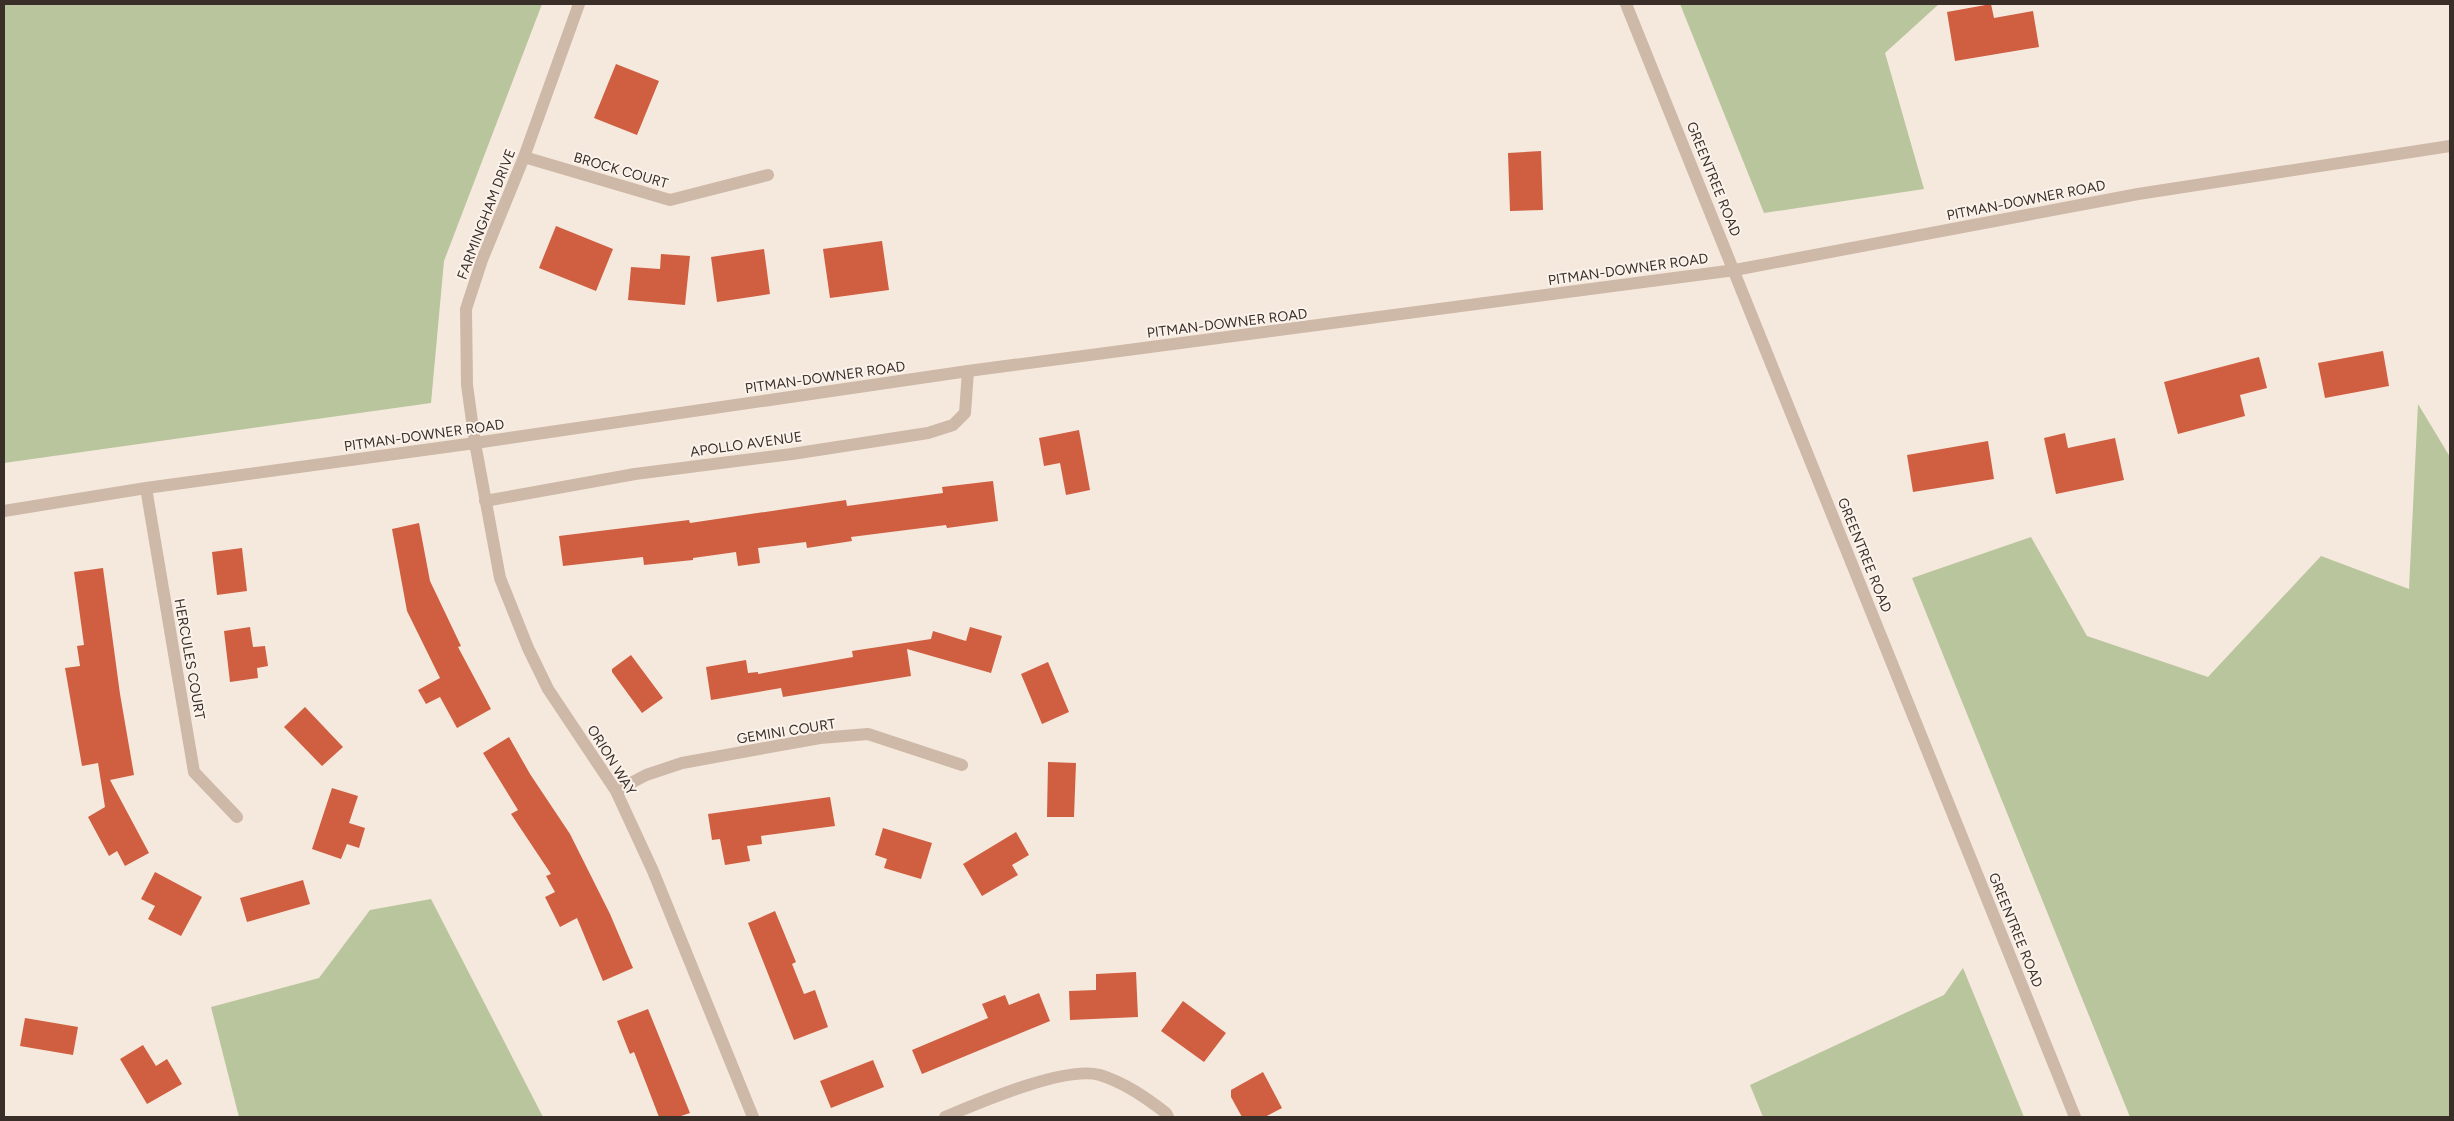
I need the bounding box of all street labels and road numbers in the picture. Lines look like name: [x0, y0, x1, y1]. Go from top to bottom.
street label: GREENTREE ROAD: [1683, 119, 1744, 239]
street label: FARMINGHAM DRIVE: [454, 147, 519, 282]
street label: BROCK COURT: [572, 149, 670, 192]
street label: PITMAN-DOWNER ROAD: [1945, 177, 2107, 224]
street label: PITMAN-DOWNER ROAD: [1547, 250, 1709, 289]
street label: PITMAN-DOWNER ROAD: [1146, 305, 1308, 342]
street label: PITMAN-DOWNER ROAD: [744, 358, 906, 397]
street label: PITMAN-DOWNER ROAD: [343, 416, 505, 455]
street label: APOLLO AVENUE: [689, 428, 803, 461]
street label: GREENTREE ROAD: [1834, 495, 1895, 615]
street label: HERCULES COURT: [171, 597, 209, 721]
street label: GEMINI COURT: [735, 715, 837, 748]
street label: ORION WAY: [583, 722, 640, 799]
street label: GREENTREE ROAD: [1985, 870, 2046, 990]

